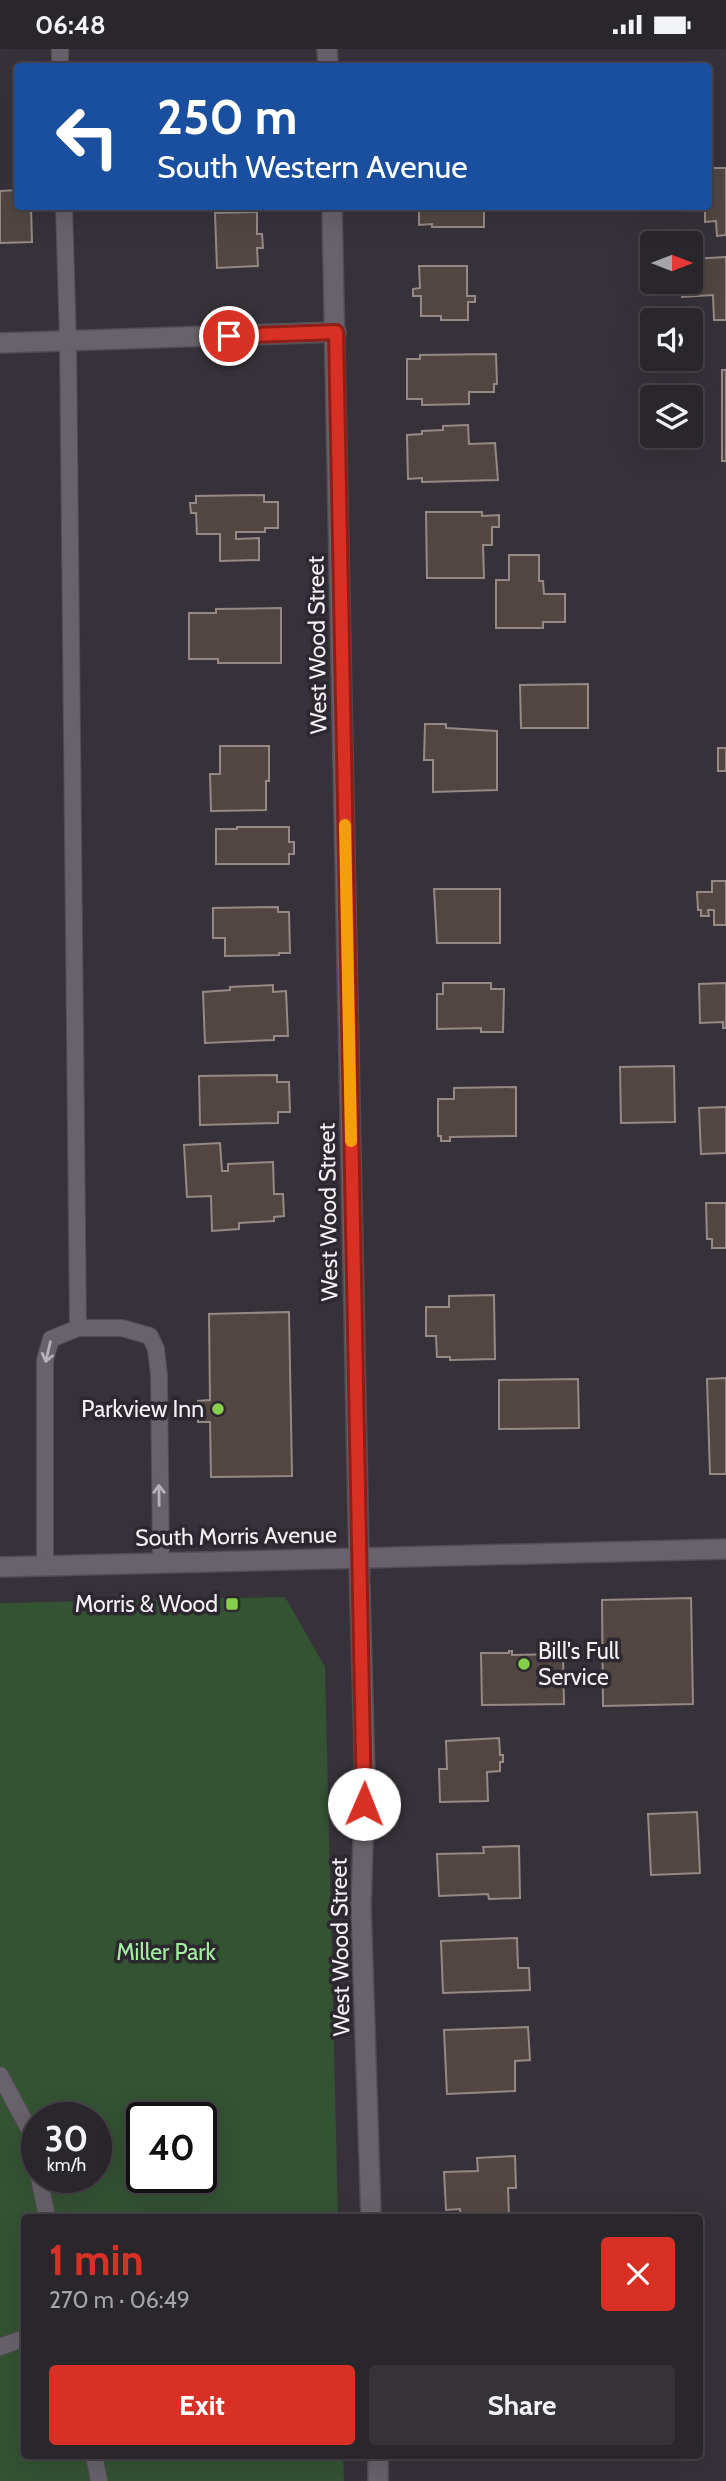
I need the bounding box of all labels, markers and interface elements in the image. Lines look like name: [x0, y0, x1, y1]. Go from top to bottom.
text: 06:48: [35, 9, 106, 41]
text: 250 m: [157, 87, 297, 146]
icon: left: [42, 91, 133, 182]
text: South Western Avenue: [157, 147, 468, 186]
north arrow: [640, 231, 704, 294]
map controls: [640, 231, 703, 448]
pin: [199, 306, 259, 366]
button: sound: [640, 308, 703, 371]
icon: arrive: [210, 317, 248, 355]
button: layers: [640, 385, 703, 448]
street label: West Wood Street: [301, 555, 333, 734]
street label: West Wood Street: [312, 1122, 344, 1301]
one-way arrow: [40, 1340, 54, 1363]
place label: Parkview Inn: [81, 1395, 204, 1423]
marker: Parkview Inn: [210, 1401, 226, 1417]
one-way arrow: [153, 1483, 166, 1506]
street label: South Morris Avenue: [135, 1520, 337, 1552]
place label: Morris & Wood: [75, 1590, 218, 1618]
marker: Morris & Wood: [224, 1596, 240, 1612]
place label: Bill's Full Service: [538, 1637, 620, 1691]
marker: Bill's Full Service: [516, 1656, 532, 1672]
position arrow: [327, 1767, 401, 1841]
street label: West Wood Street: [324, 1857, 356, 2036]
park label: Miller Park: [116, 1938, 217, 1966]
speed limit sign: 40: [126, 2102, 217, 2193]
text: 30: [45, 2117, 88, 2160]
text: km/h: [47, 2154, 86, 2176]
text: 1 min: [49, 2234, 144, 2286]
button: close: [601, 2237, 675, 2311]
text: 270 m · 06:49: [49, 2286, 190, 2314]
button: Exit: [49, 2365, 355, 2445]
button: Share: [369, 2365, 675, 2445]

